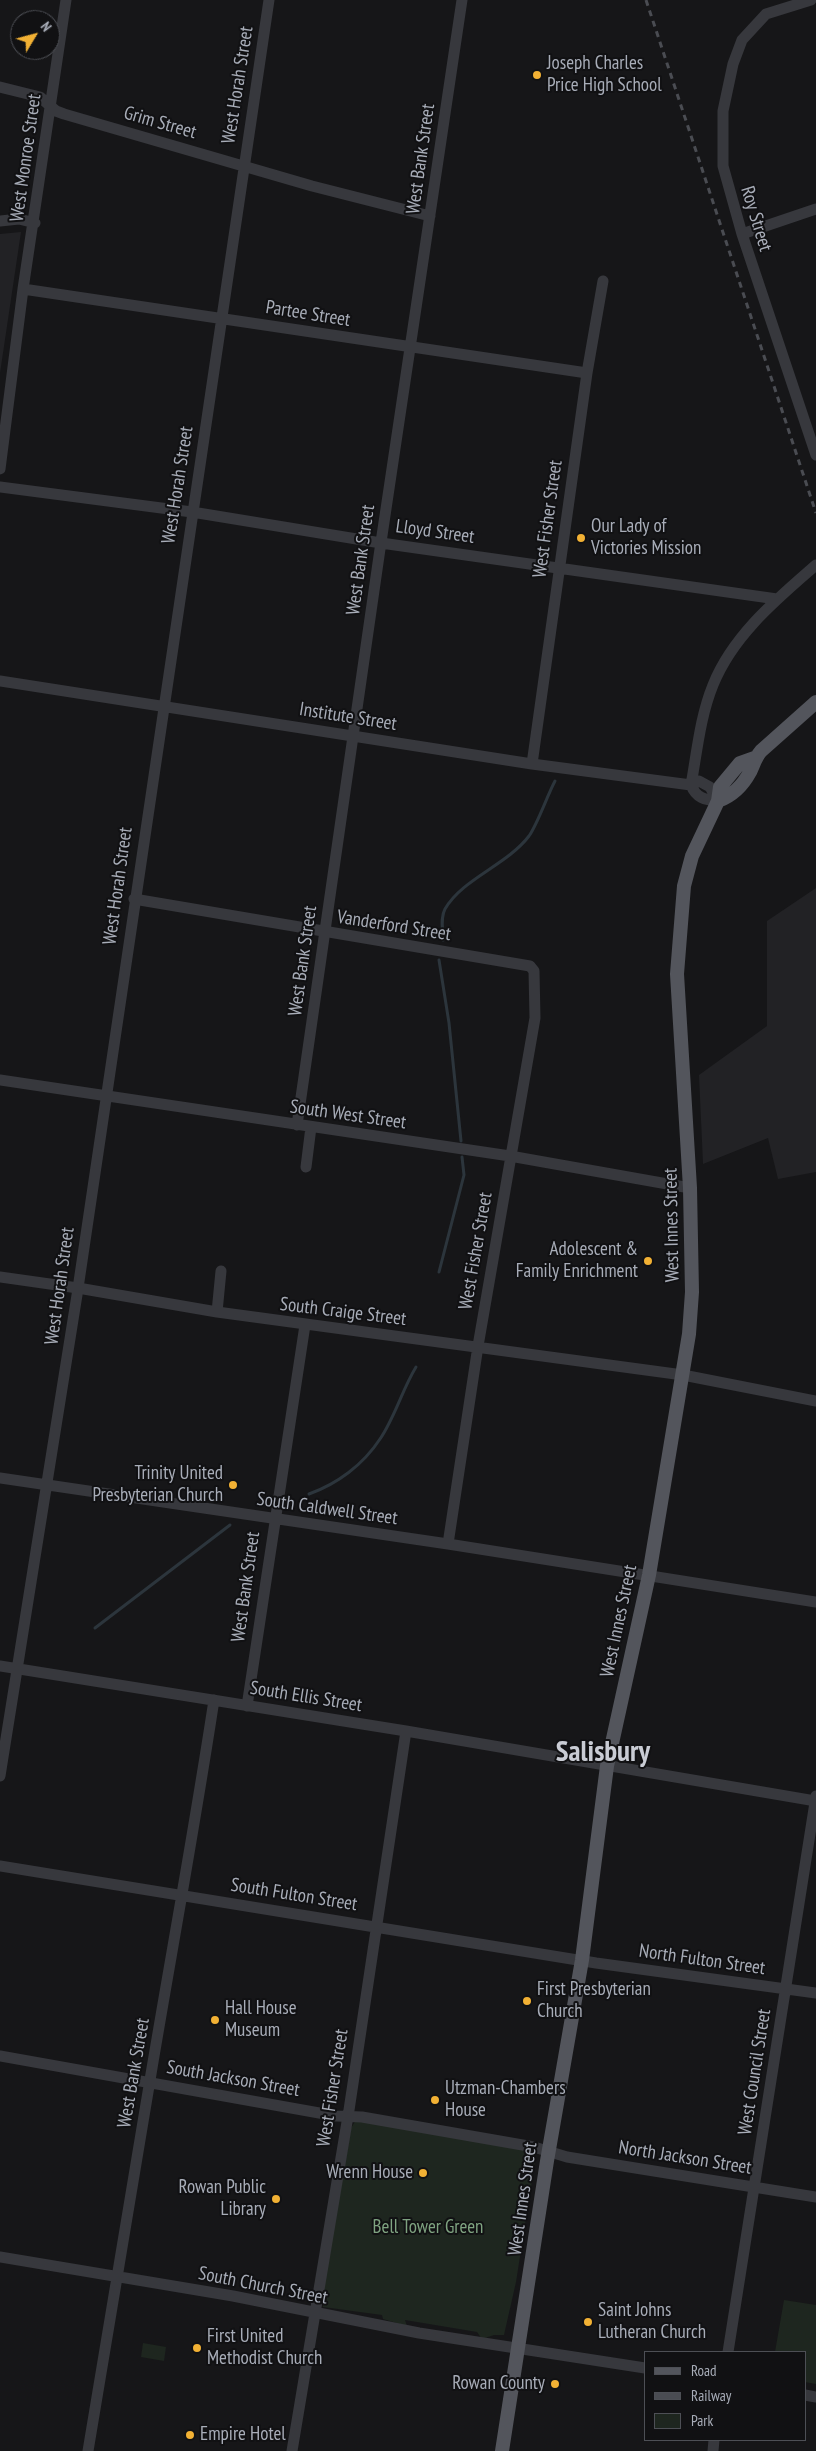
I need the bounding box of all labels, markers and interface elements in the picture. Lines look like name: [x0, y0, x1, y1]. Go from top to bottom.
north arrow: [10, 10, 60, 60]
text: N: [37, 18, 56, 35]
street label: West Horah Street: [217, 25, 259, 145]
place label: Joseph Charles Price High School: [547, 53, 662, 97]
marker: Joseph Charles Price High School: [531, 69, 543, 81]
street label: West Monroe Street: [6, 93, 46, 223]
street label: Grim Street: [121, 102, 199, 144]
street label: West Bank Street: [402, 102, 440, 216]
street label: Roy Street: [735, 184, 777, 254]
street label: Partee Street: [264, 296, 352, 332]
street label: West Horah Street: [157, 425, 199, 545]
street label: West Fisher Street: [528, 459, 568, 579]
street label: West Bank Street: [342, 503, 380, 617]
street label: Lloyd Street: [394, 515, 476, 549]
place label: Our Lady of Victories Mission: [591, 516, 701, 560]
marker: Our Lady of Victories Mission: [575, 532, 587, 544]
street label: Institute Street: [298, 698, 398, 736]
street label: West Horah Street: [98, 826, 138, 946]
street label: West Bank Street: [284, 904, 322, 1018]
street label: Vanderford Street: [335, 906, 453, 946]
street label: South West Street: [288, 1096, 408, 1134]
street label: West Innes Street: [660, 1168, 684, 1282]
street label: West Fisher Street: [454, 1191, 498, 1311]
street label: West Horah Street: [40, 1226, 80, 1346]
place label: Adolescent & Family Enrichment: [516, 1239, 638, 1283]
marker: Adolescent & Family Enrichment: [642, 1255, 654, 1267]
street label: South Craige Street: [279, 1293, 407, 1331]
place label: Trinity United Presbyterian Church: [92, 1463, 223, 1507]
marker: Trinity United Presbyterian Church: [227, 1479, 239, 1491]
street label: South Caldwell Street: [255, 1488, 399, 1530]
street label: West Bank Street: [227, 1530, 265, 1644]
street label: West Innes Street: [596, 1563, 642, 1679]
street label: South Ellis Street: [248, 1677, 364, 1717]
district label: Salisbury: [556, 1736, 650, 1770]
street label: South Fulton Street: [229, 1874, 359, 1916]
street label: North Fulton Street: [637, 1940, 767, 1980]
place label: First Presbyterian Church: [537, 1979, 651, 2023]
marker: First Presbyterian Church: [521, 1995, 533, 2007]
place label: Hall House Museum: [225, 1998, 297, 2042]
street label: West Council Street: [734, 2007, 776, 2137]
marker: Hall House Museum: [209, 2014, 221, 2026]
street label: West Bank Street: [113, 2016, 155, 2130]
street label: West Fisher Street: [312, 2028, 354, 2148]
street label: South Jackson Street: [165, 2056, 301, 2102]
place label: Utzman-Chambers House: [445, 2078, 566, 2122]
marker: Utzman-Chambers House: [429, 2094, 441, 2106]
street label: North Jackson Street: [617, 2136, 753, 2180]
street label: West Innes Street: [504, 2141, 542, 2257]
place label: Wrenn House: [326, 2162, 413, 2184]
marker: Wrenn House: [417, 2167, 429, 2179]
place label: Rowan Public Library: [179, 2177, 266, 2221]
marker: Rowan Public Library: [270, 2193, 282, 2205]
park label: Bell Tower Green: [373, 2217, 483, 2239]
street label: South Church Street: [196, 2262, 330, 2310]
place label: Saint Johns Lutheran Church: [598, 2300, 706, 2344]
marker: Saint Johns Lutheran Church: [582, 2316, 594, 2328]
place label: First United Methodist Church: [207, 2326, 322, 2370]
marker: First United Methodist Church: [191, 2342, 203, 2354]
legend: [644, 2351, 806, 2441]
text: Road: [691, 2361, 717, 2380]
place label: Rowan County: [452, 2373, 545, 2395]
marker: Rowan County: [549, 2378, 561, 2390]
text: Railway: [691, 2386, 731, 2405]
text: Park: [691, 2411, 713, 2430]
place label: Empire Hotel: [200, 2424, 286, 2446]
marker: Empire Hotel: [184, 2429, 196, 2441]

